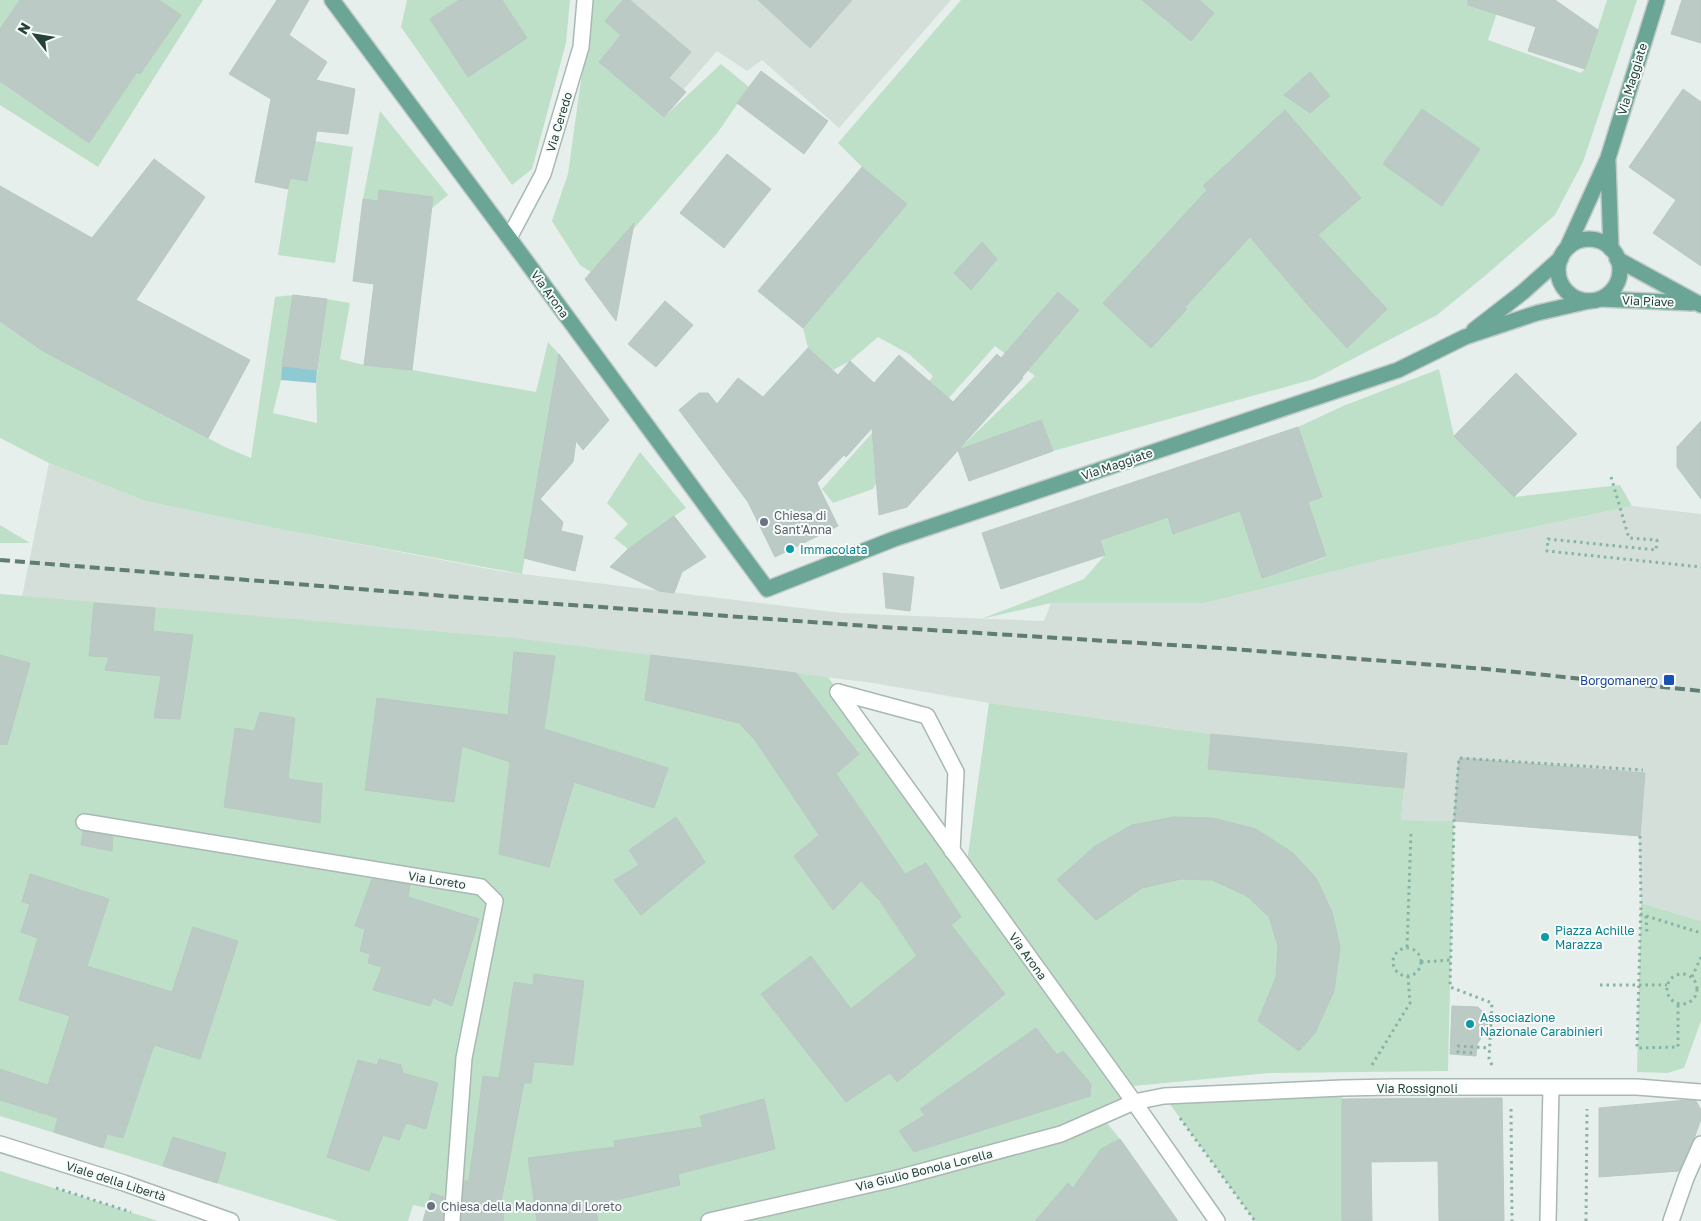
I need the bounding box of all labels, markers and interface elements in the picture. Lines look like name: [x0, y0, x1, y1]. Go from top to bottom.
north arrow: [10, 10, 60, 60]
text: N: [13, 19, 33, 37]
street label: Via Maggiate: [1614, 41, 1650, 117]
street label: Via Ceredo: [543, 90, 575, 154]
street label: Via Arona: [528, 267, 572, 321]
street label: Via Piave: [1622, 293, 1674, 309]
street label: Via Maggiate: [1079, 445, 1155, 483]
place label: Chiesa di Sant'Anna: [774, 508, 832, 537]
marker: Chiesa di Sant'Anna: [758, 516, 770, 528]
place label: Immacolata: [800, 542, 868, 557]
marker: Immacolata: [784, 543, 796, 555]
place label: Borgomanero: [1580, 673, 1658, 688]
marker: Borgomanero: [1662, 673, 1676, 687]
street label: Via Loreto: [407, 868, 467, 892]
place label: Piazza Achille Marazza: [1555, 923, 1635, 952]
street label: Via Arona: [1006, 929, 1050, 983]
marker: Piazza Achille Marazza: [1539, 931, 1551, 943]
place label: Associazione Nazionale Carabinieri: [1480, 1010, 1603, 1039]
marker: Associazione Nazionale Carabinieri: [1464, 1018, 1476, 1030]
street label: Via Rossignoli: [1376, 1081, 1458, 1096]
street label: Via Giulio Bonola Lorella: [854, 1146, 994, 1194]
street label: Viale della Libertà: [64, 1158, 168, 1204]
place label: Chiesa della Madonna di Loreto: [441, 1199, 622, 1214]
marker: Chiesa della Madonna di Loreto: [425, 1200, 437, 1212]

